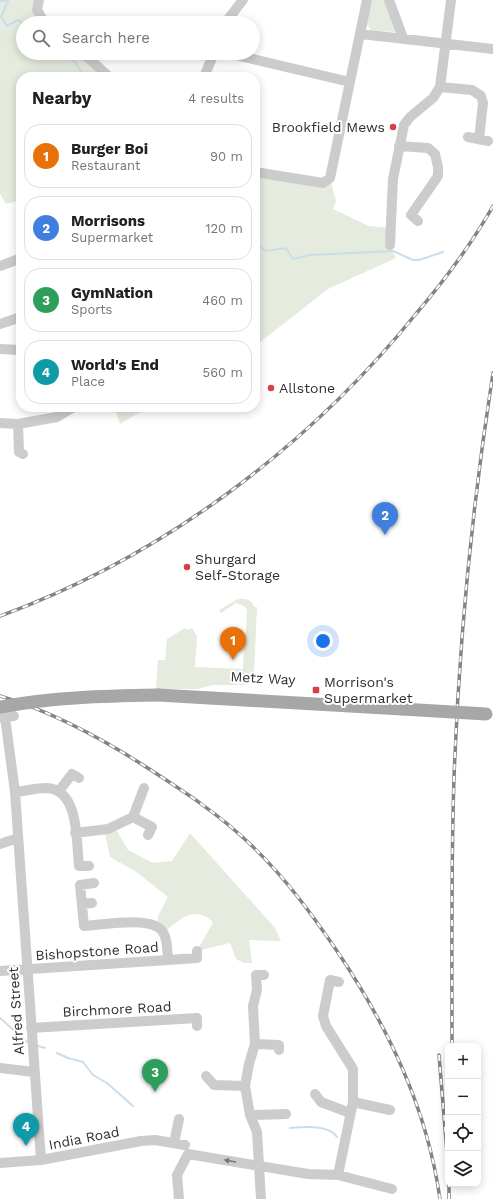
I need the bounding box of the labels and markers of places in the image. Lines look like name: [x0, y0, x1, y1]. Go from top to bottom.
place label: Brookfield Mews: [272, 119, 385, 135]
marker: Brookfield Mews: [388, 122, 398, 132]
place label: Allstone: [279, 380, 335, 396]
marker: Allstone: [266, 383, 276, 393]
pin: 2: [372, 502, 398, 535]
place label: Shurgard Self-Storage: [195, 551, 280, 583]
marker: Shurgard Self-Storage: [182, 562, 192, 572]
pin: 1: [220, 627, 246, 660]
place label: Morrison's Supermarket: [324, 674, 413, 706]
marker: Morrison's Supermarket: [311, 685, 321, 695]
pin: 3: [142, 1059, 168, 1092]
pin: 4: [13, 1113, 39, 1146]

